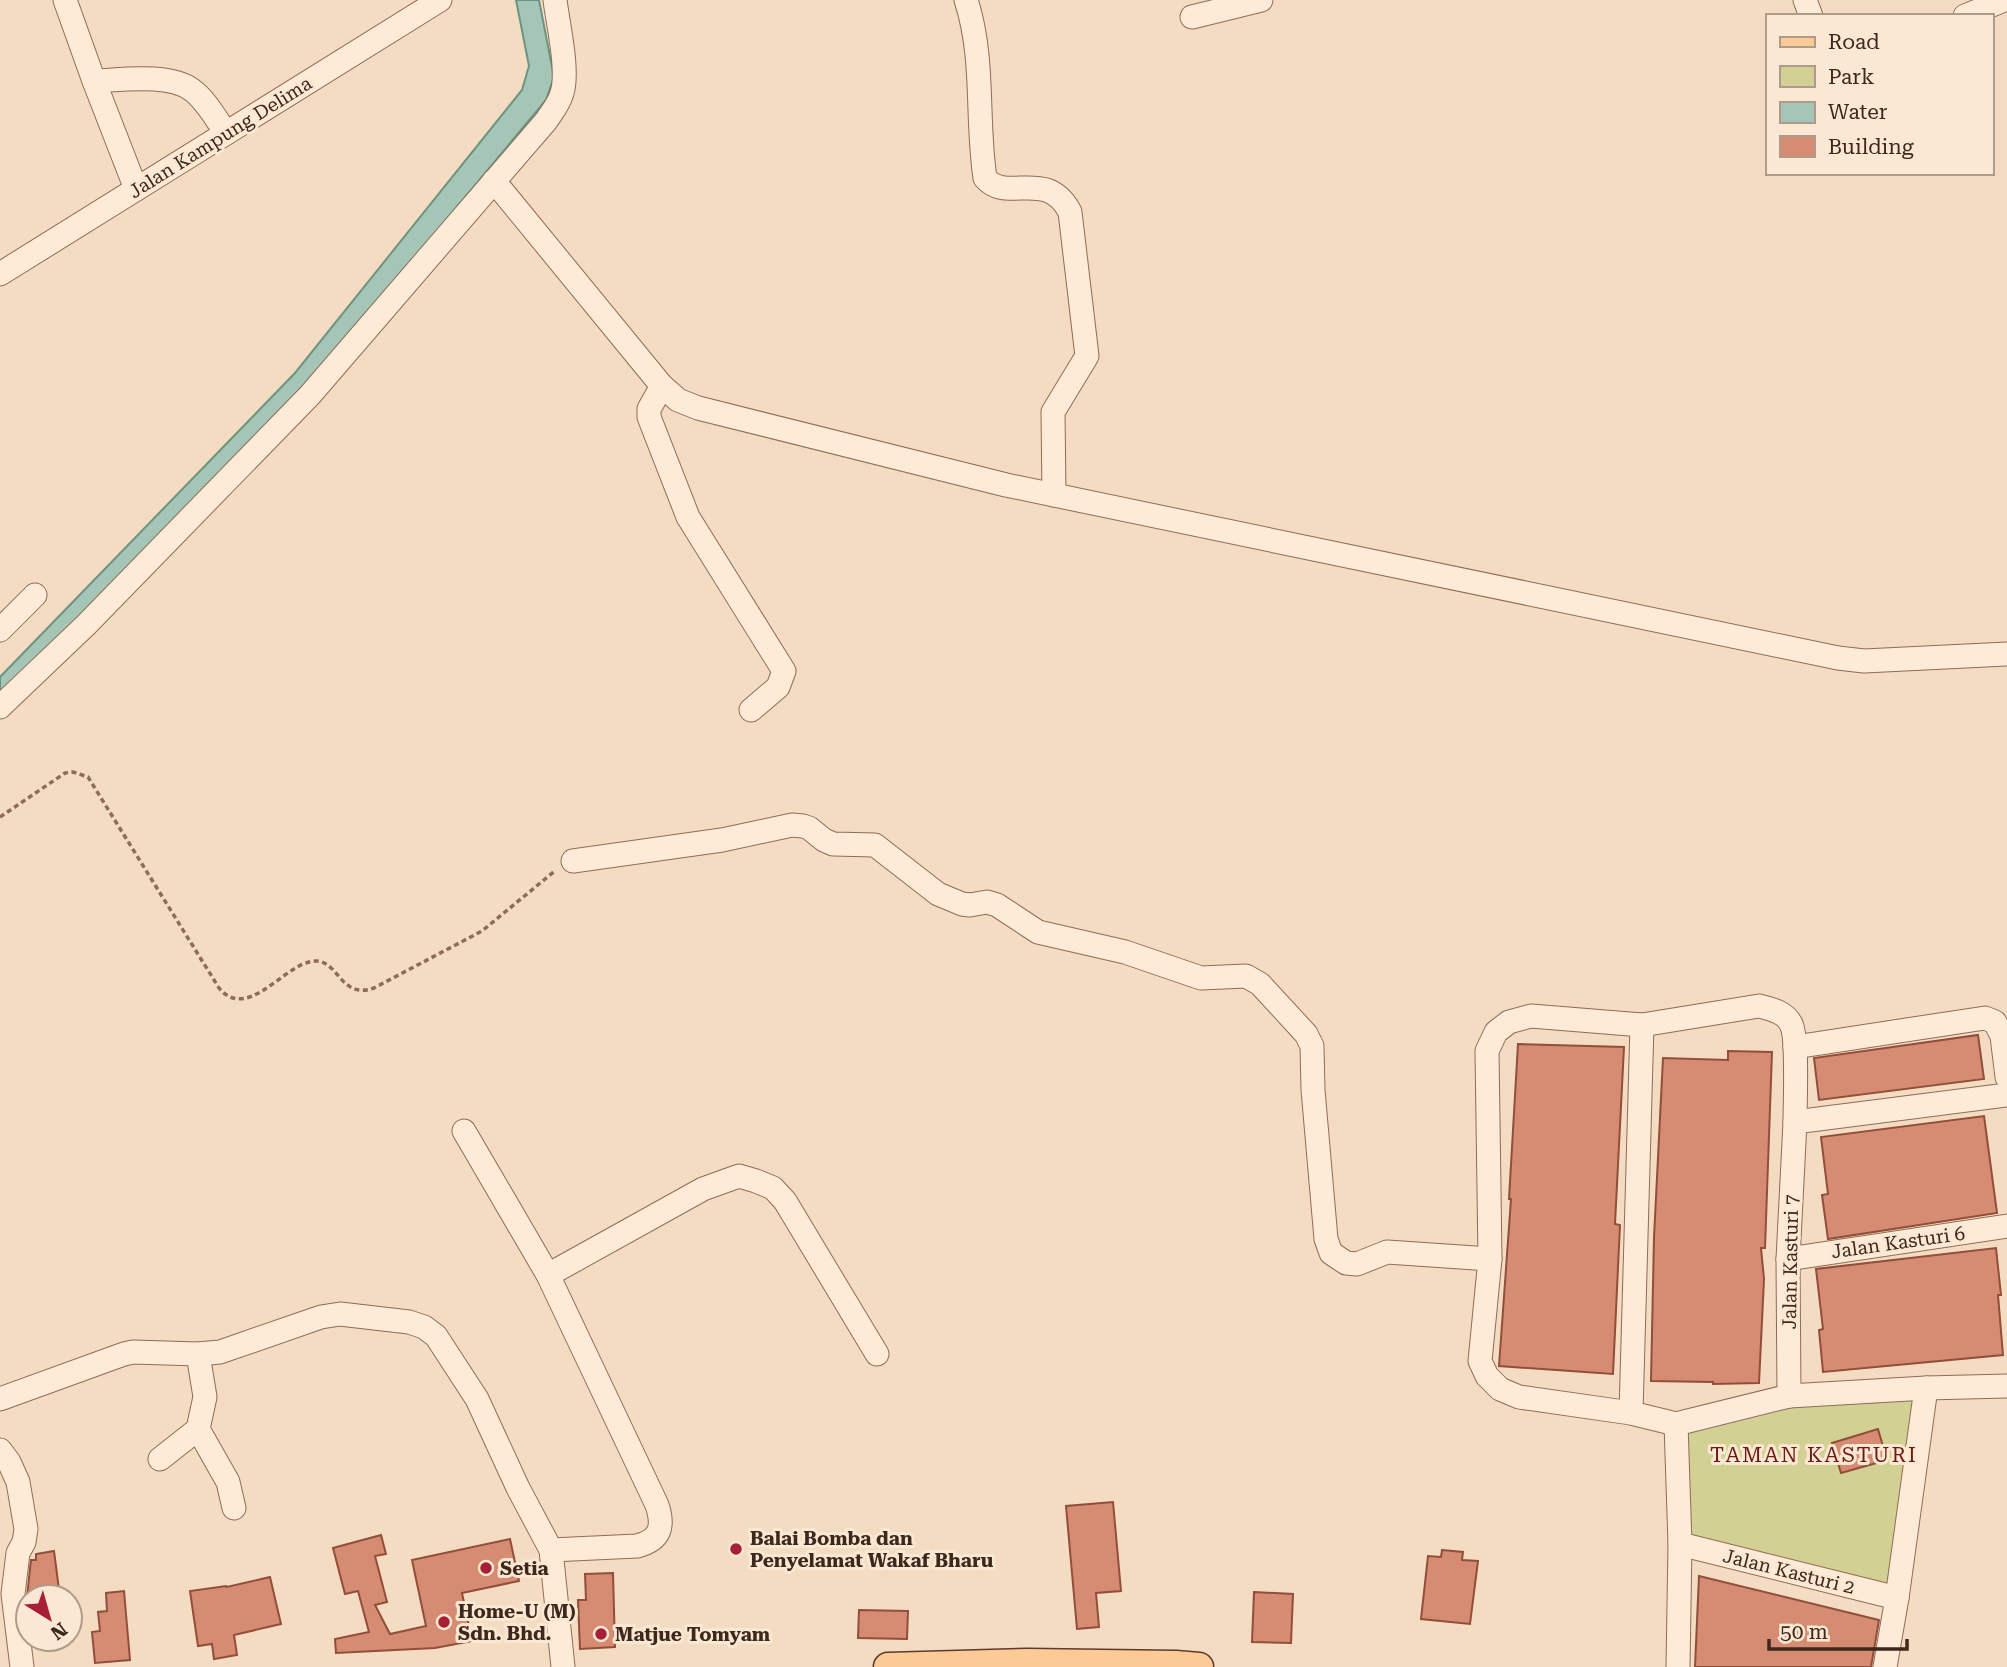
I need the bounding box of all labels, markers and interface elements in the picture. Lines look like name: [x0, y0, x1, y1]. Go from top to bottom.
legend: [1766, 14, 1993, 175]
text: Road: [1828, 30, 1880, 54]
text: Park: [1828, 65, 1874, 89]
street label: Jalan Kampung Delima: [124, 71, 317, 203]
text: Water: [1828, 100, 1888, 124]
text: Building: [1828, 135, 1914, 159]
street label: Jalan Kasturi 7: [1778, 1194, 1803, 1330]
street label: Jalan Kasturi 6: [1830, 1222, 1966, 1263]
district label: TAMAN KASTURI: [1710, 1443, 1918, 1467]
place label: Balai Bomba dan Penyelamat Wakaf Bharu: [750, 1527, 994, 1572]
marker: Balai Bomba dan Penyelamat Wakaf Bharu: [728, 1541, 744, 1557]
street label: Jalan Kasturi 2: [1721, 1544, 1857, 1599]
place label: Setia: [500, 1557, 549, 1580]
marker: Setia: [478, 1560, 494, 1576]
north arrow: [14, 1583, 84, 1653]
place label: Home-U (M) Sdn. Bhd.: [458, 1600, 576, 1645]
scale bar: [1769, 1608, 1907, 1652]
marker: Home-U (M) Sdn. Bhd.: [436, 1614, 452, 1630]
text: N: [46, 1618, 72, 1645]
text: 50 m: [1780, 1620, 1828, 1644]
place label: Matjue Tomyam: [615, 1623, 771, 1646]
marker: Matjue Tomyam: [593, 1626, 609, 1642]

